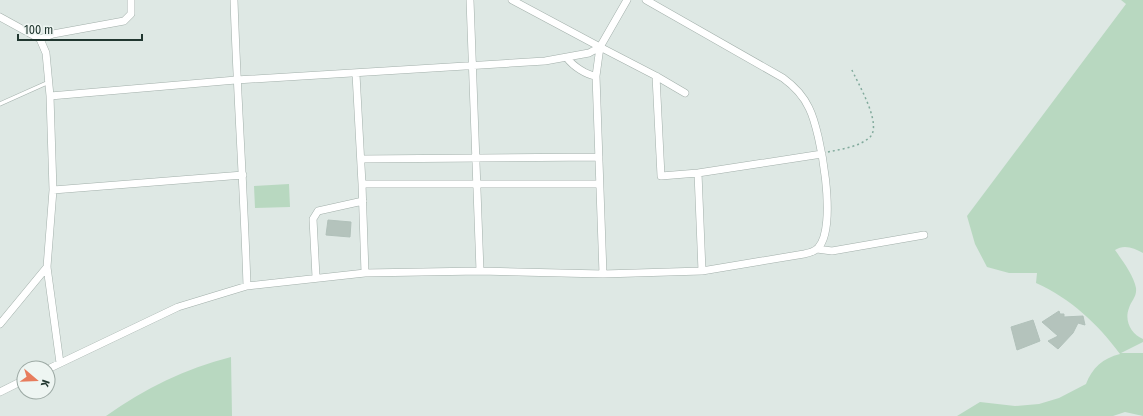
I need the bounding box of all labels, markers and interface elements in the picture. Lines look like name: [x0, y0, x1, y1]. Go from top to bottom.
scale bar: [18, 16, 142, 42]
text: 100 m: [24, 23, 53, 37]
north arrow: [16, 360, 56, 400]
text: K: [38, 378, 52, 389]

